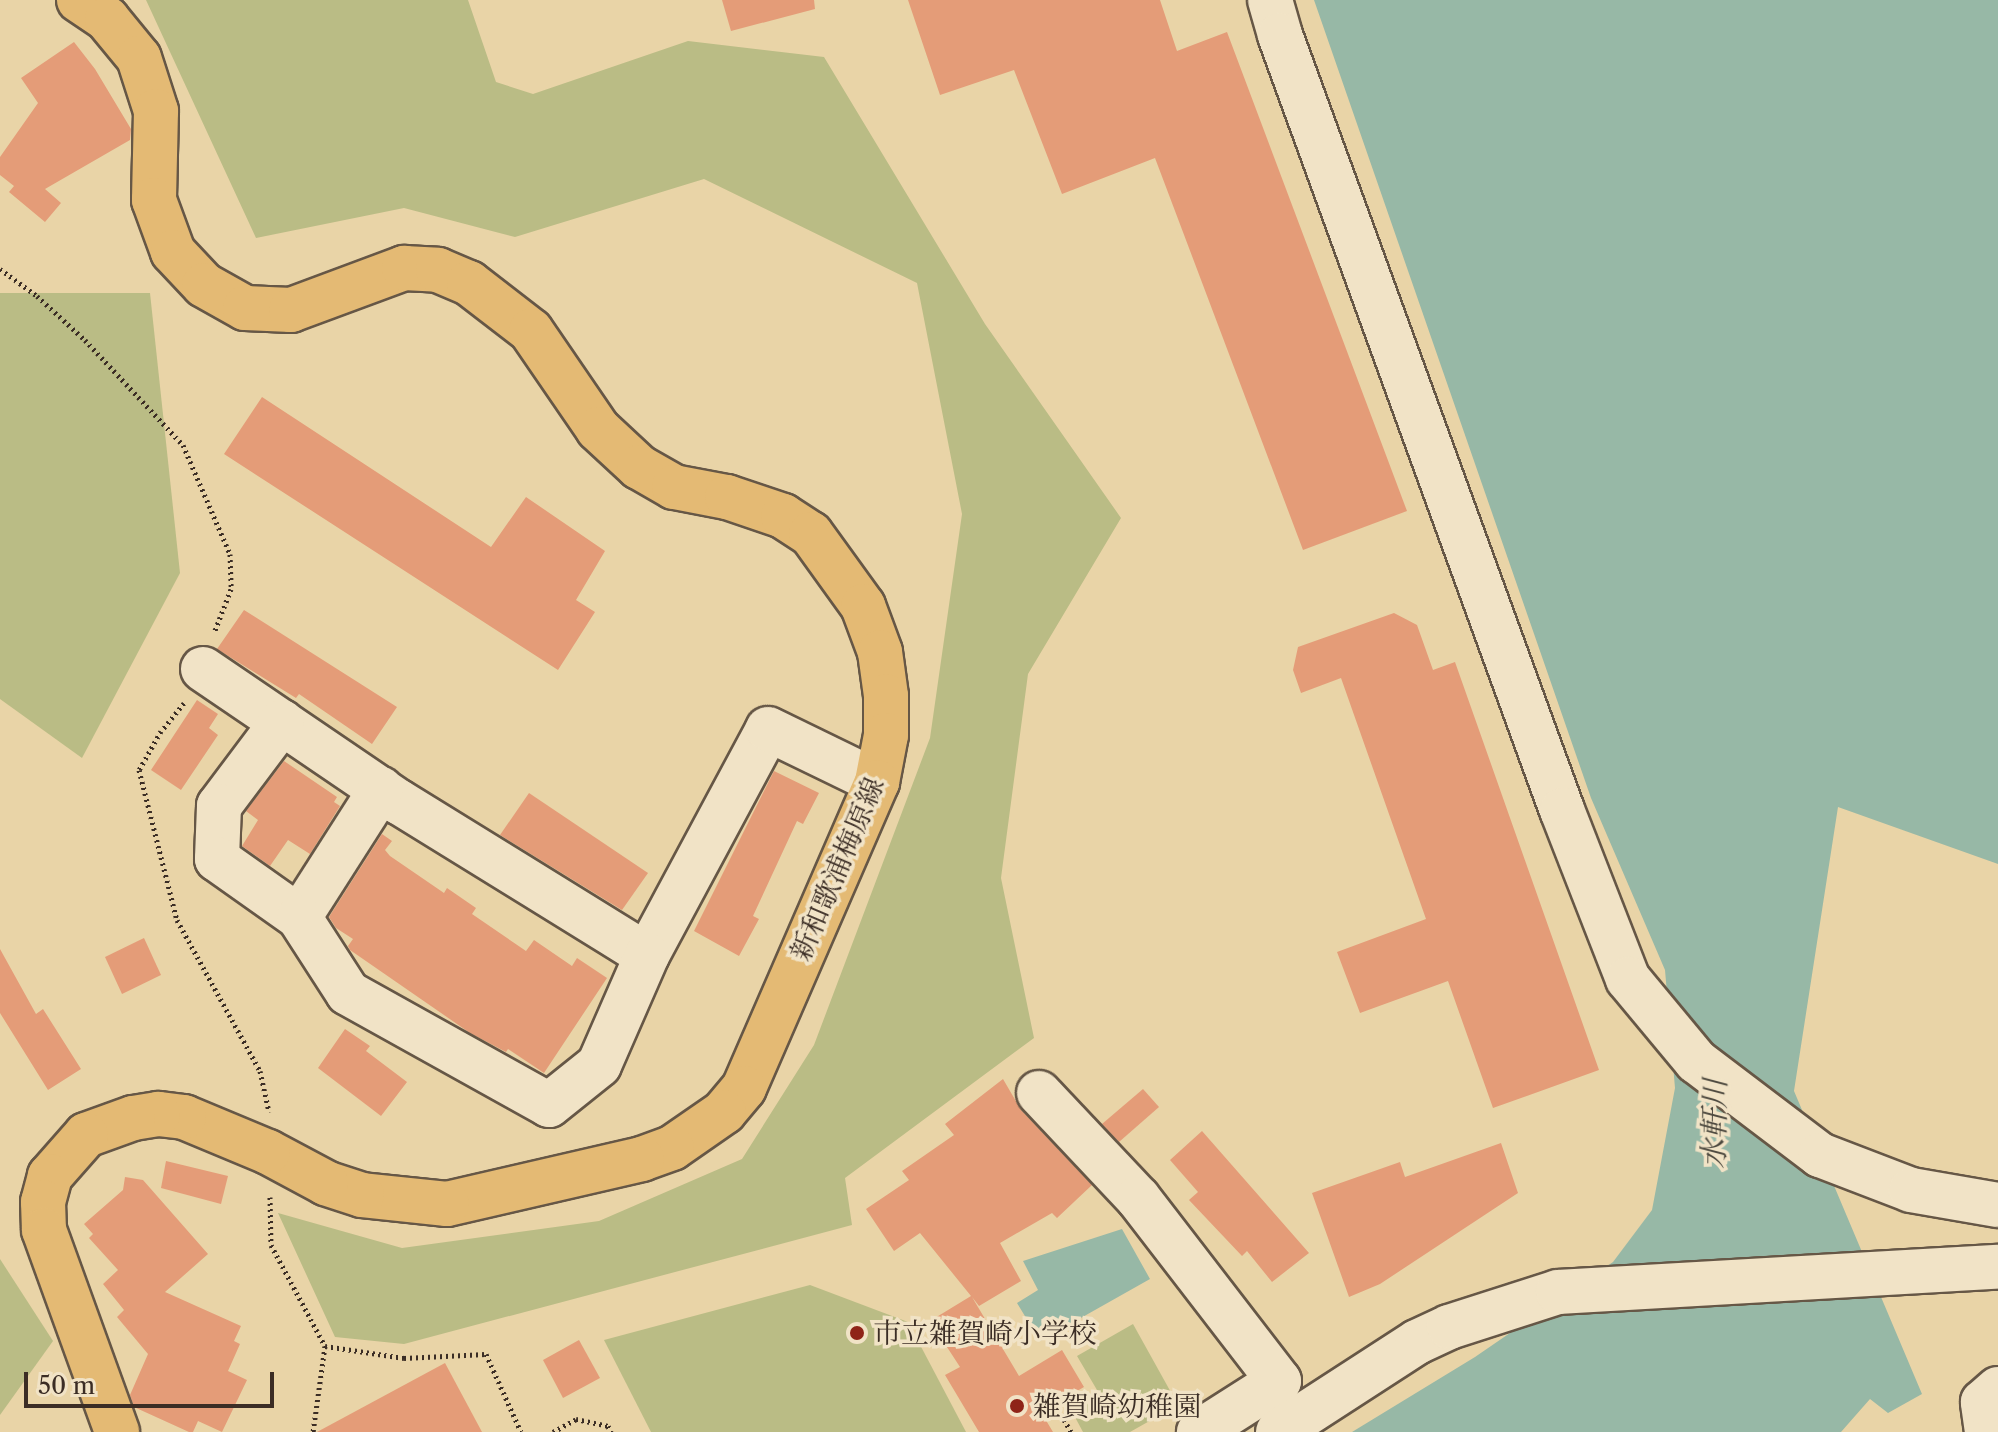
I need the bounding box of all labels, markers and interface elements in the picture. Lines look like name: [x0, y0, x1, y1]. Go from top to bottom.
street label: 新和歌浦梅原線: [783, 772, 891, 966]
water label: 水軒川: [1696, 1079, 1734, 1169]
place label: 市立雑賀崎小学校: [873, 1316, 1097, 1350]
marker: 市立雑賀崎小学校: [848, 1324, 866, 1342]
scale bar: [28, 1356, 278, 1406]
text: 50 m: [38, 1371, 95, 1400]
place label: 雑賀崎幼稚園: [1033, 1389, 1201, 1423]
marker: 雑賀崎幼稚園: [1008, 1397, 1026, 1415]

